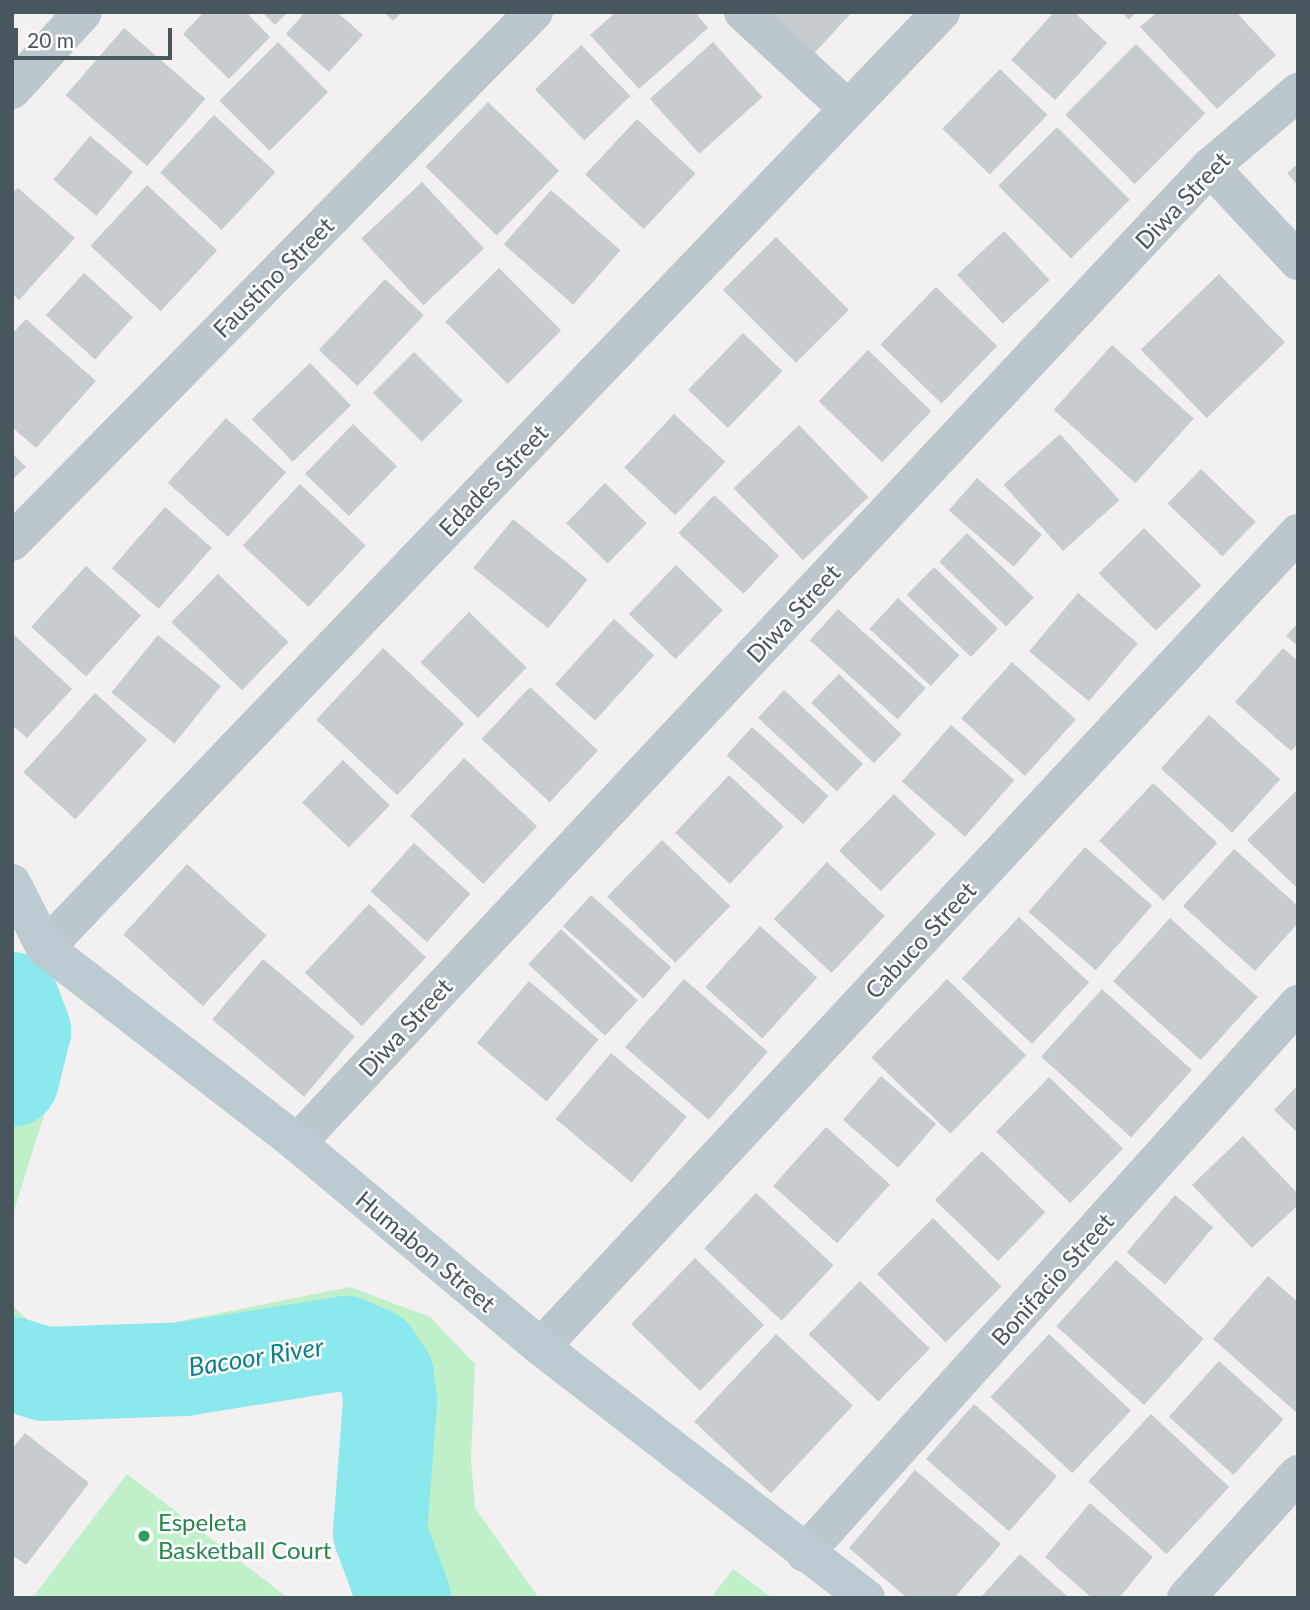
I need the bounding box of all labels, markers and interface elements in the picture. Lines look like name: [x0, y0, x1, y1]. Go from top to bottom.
scale bar: [18, 14, 175, 58]
text: 20 m: [27, 27, 74, 52]
street label: Diwa Street: [1129, 145, 1235, 255]
street label: Faustino Street: [207, 211, 339, 343]
street label: Edades Street: [432, 418, 554, 542]
street label: Diwa Street: [740, 558, 846, 668]
street label: Cabuco Street: [859, 876, 981, 1004]
street label: Diwa Street: [352, 972, 458, 1082]
street label: Humabon Street: [351, 1184, 501, 1318]
street label: Bonifacio Street: [985, 1207, 1119, 1351]
water label: Bacoor River: [186, 1331, 326, 1383]
place label: Espeleta Basketball Court: [158, 1508, 331, 1564]
marker: Espeleta Basketball Court: [136, 1528, 152, 1544]

